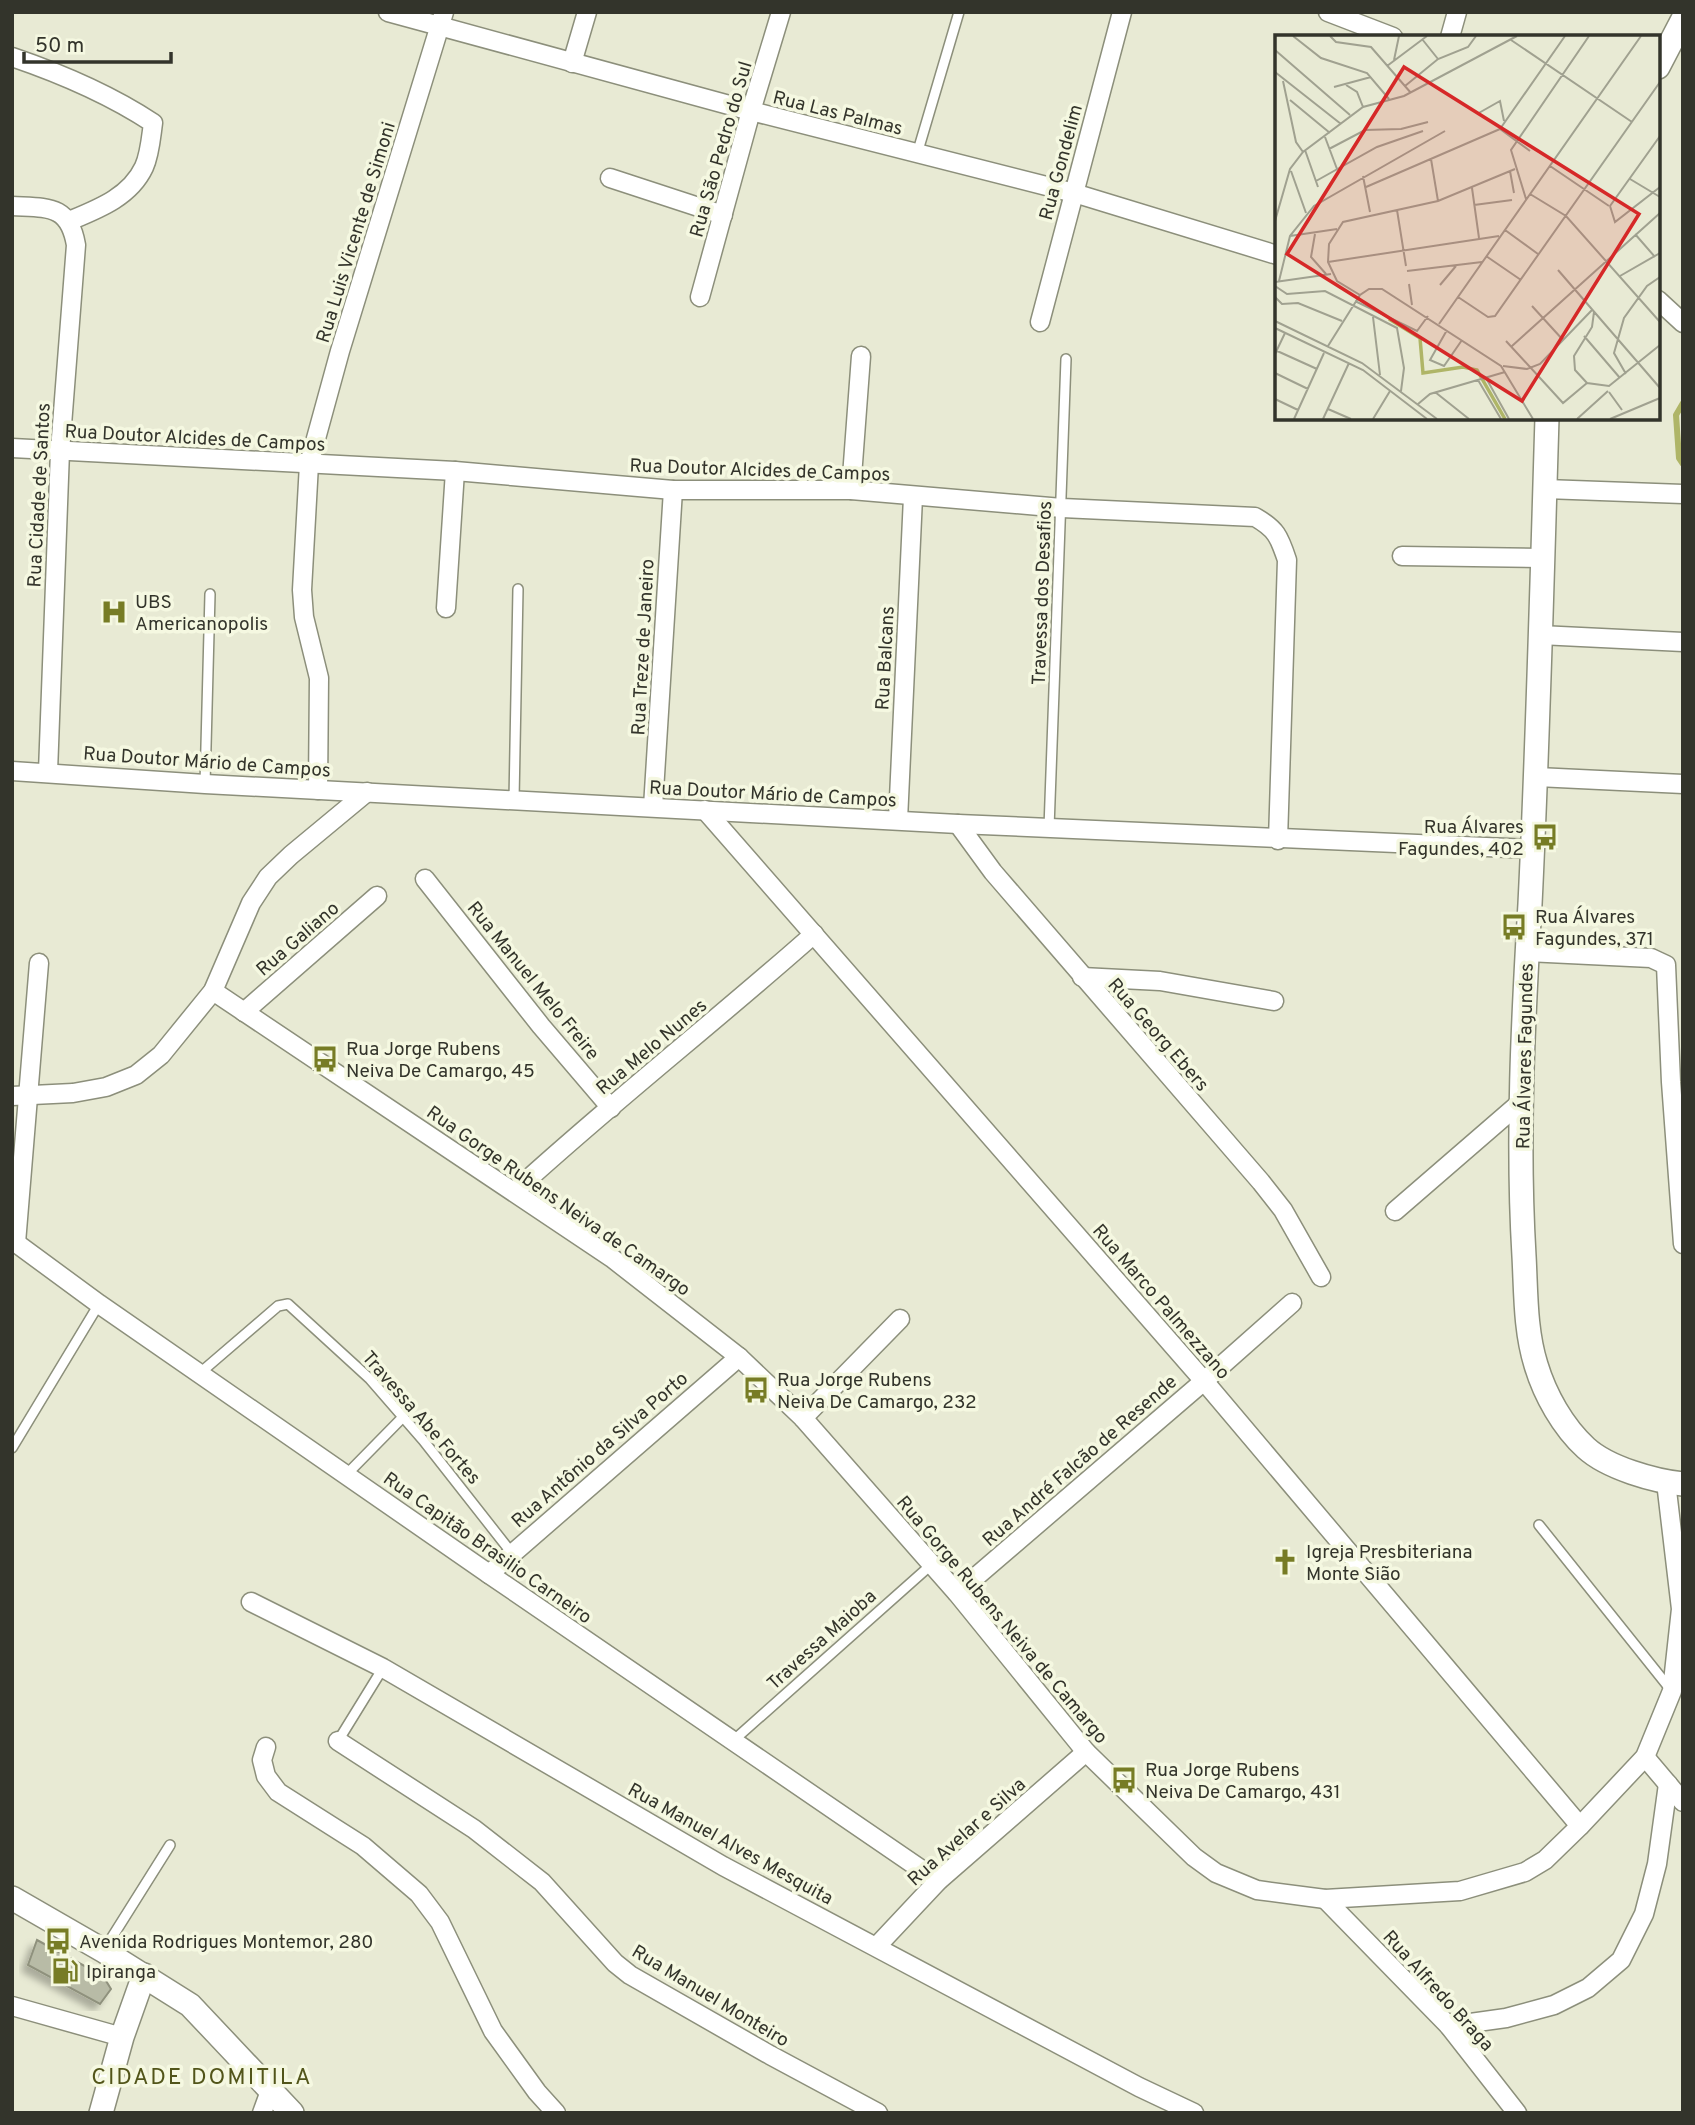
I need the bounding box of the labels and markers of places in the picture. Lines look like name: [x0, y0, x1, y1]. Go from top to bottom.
place label: UBS Americanopolis: [135, 591, 268, 637]
hospital icon: UBS Americanopolis: [99, 597, 129, 627]
place label: Rua Álvares Fagundes, 402: [1398, 815, 1524, 862]
bus stop icon: Rua Álvares Fagundes, 402: [1530, 822, 1560, 852]
place label: Rua Álvares Fagundes, 371: [1535, 905, 1654, 952]
bus stop icon: Rua Álvares Fagundes, 371: [1499, 912, 1529, 942]
place label: Rua Jorge Rubens Neiva De Camargo, 45: [346, 1038, 535, 1084]
bus stop icon: Rua Jorge Rubens Neiva De Camargo, 45: [310, 1044, 340, 1074]
place label: Rua Jorge Rubens Neiva De Camargo, 232: [777, 1369, 977, 1415]
bus stop icon: Rua Jorge Rubens Neiva De Camargo, 232: [741, 1375, 771, 1405]
place label: Igreja Presbiteriana Monte Sião: [1306, 1541, 1473, 1587]
church icon: Igreja Presbiteriana Monte Sião: [1270, 1547, 1300, 1577]
place label: Rua Jorge Rubens Neiva De Camargo, 431: [1145, 1759, 1341, 1805]
bus stop icon: Rua Jorge Rubens Neiva De Camargo, 431: [1109, 1765, 1139, 1795]
bus stop icon: Avenida Rodrigues Montemor, 280: [43, 1926, 73, 1956]
place label: Avenida Rodrigues Montemor, 280: [79, 1931, 374, 1955]
fuel station icon: Ipiranga: [50, 1956, 80, 1986]
place label: Ipiranga: [86, 1961, 156, 1985]

